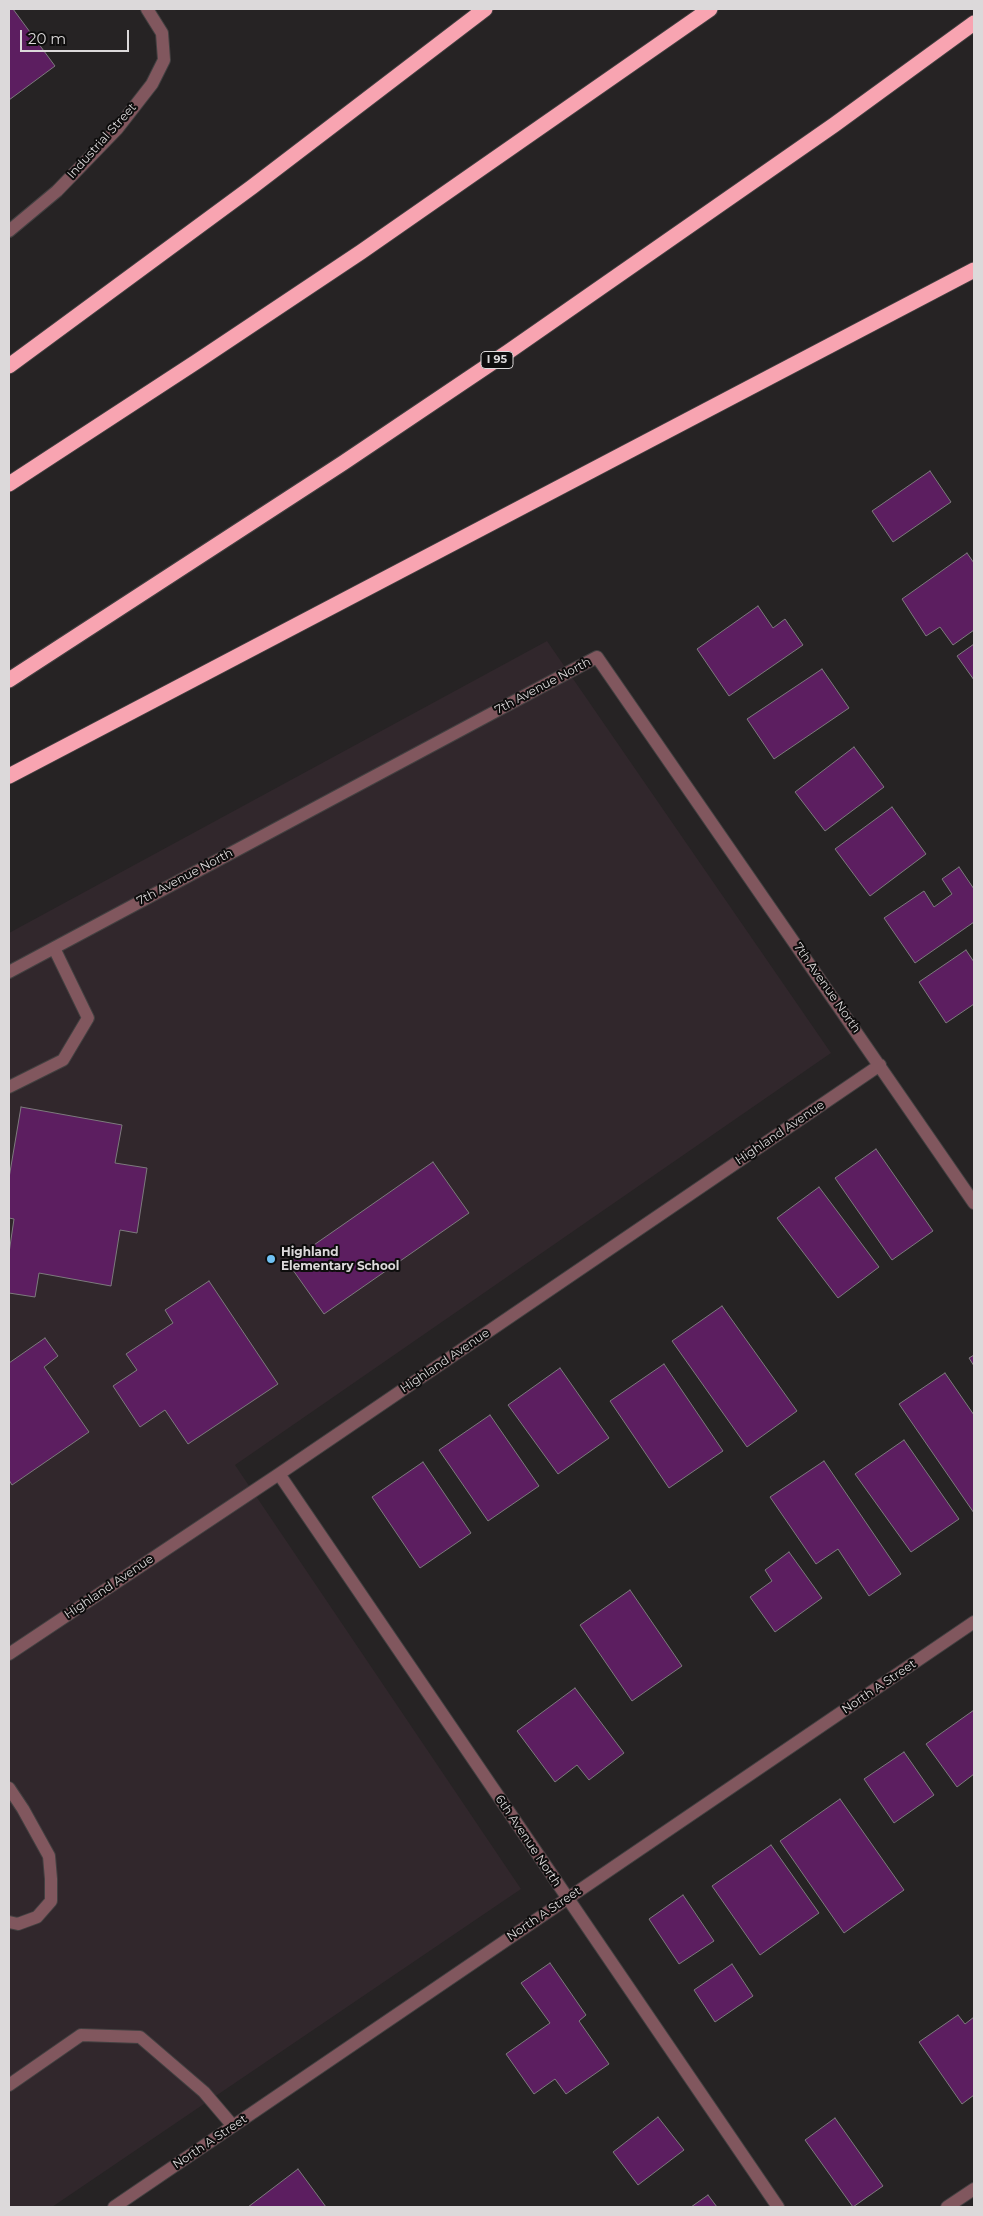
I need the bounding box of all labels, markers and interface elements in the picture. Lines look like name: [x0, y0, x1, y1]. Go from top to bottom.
scale bar: [22, 20, 131, 52]
text: 20 m: [28, 29, 66, 48]
street label: Industrial Street: [64, 100, 140, 182]
road number: I 95: [481, 352, 513, 368]
street label: 7th Avenue North: [493, 655, 593, 717]
street label: 7th Avenue North: [135, 846, 235, 908]
street label: 7th Avenue North: [791, 940, 863, 1036]
street label: Highland Avenue: [733, 1098, 827, 1168]
place label: Highland Elementary School: [281, 1245, 399, 1273]
marker: Highland Elementary School: [265, 1253, 277, 1265]
street label: Highland Avenue: [398, 1326, 492, 1396]
street label: Highland Avenue: [62, 1552, 156, 1622]
street label: North A Street: [839, 1657, 919, 1717]
street label: 6th Avenue North: [492, 1793, 564, 1889]
street label: North A Street: [504, 1884, 584, 1944]
street label: North A Street: [170, 2112, 250, 2172]

